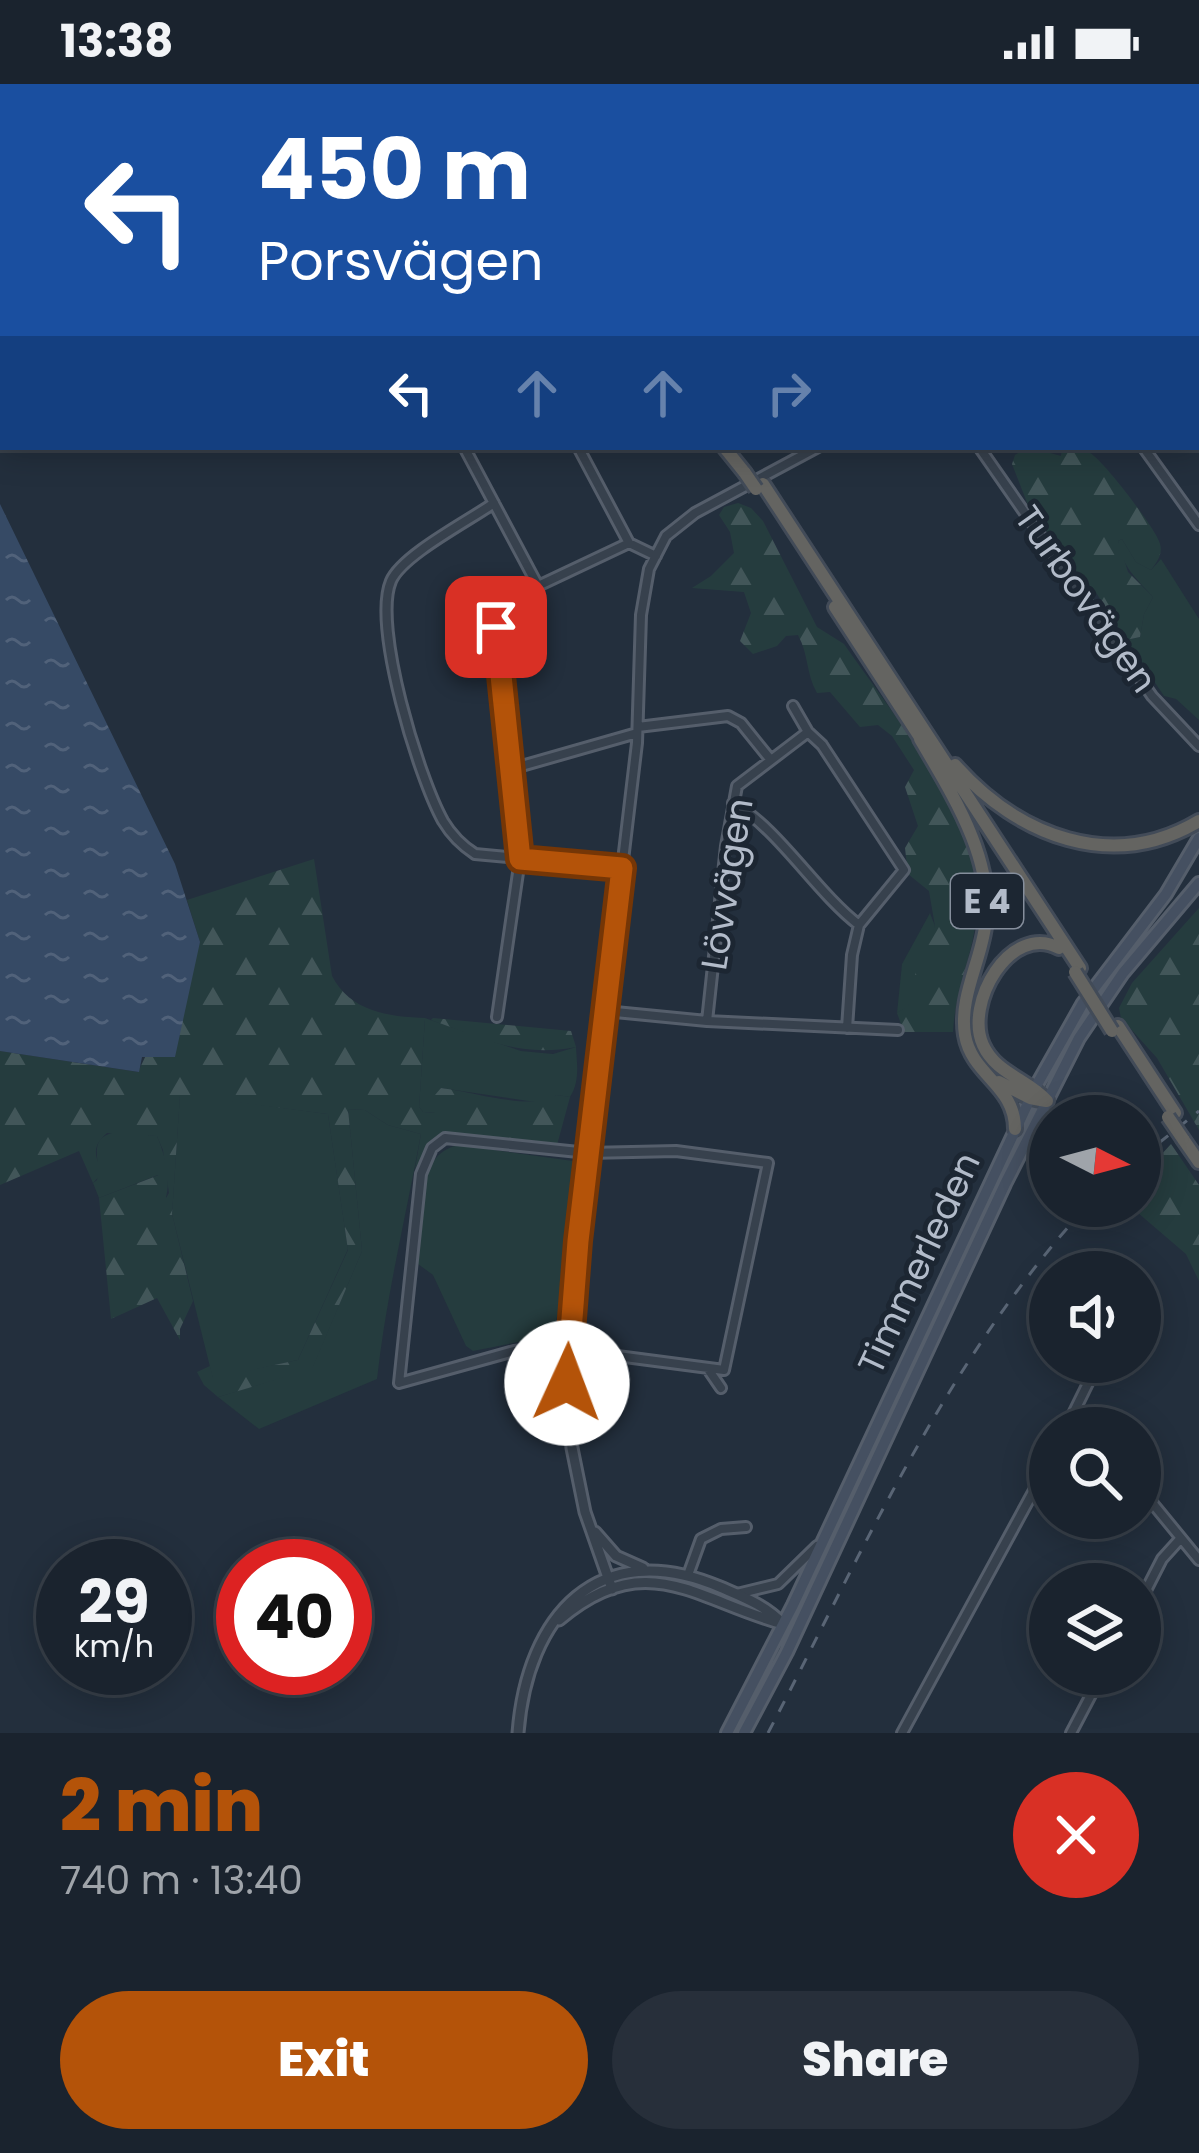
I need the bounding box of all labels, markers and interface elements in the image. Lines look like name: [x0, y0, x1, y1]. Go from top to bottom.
text: 13:38: [60, 10, 173, 73]
text: 450 m: [258, 111, 531, 228]
icon: left: [60, 132, 216, 288]
text: Porsvägen: [258, 223, 544, 299]
icon: left: [378, 360, 444, 426]
icon: ahead: [504, 360, 570, 426]
icon: ahead: [630, 360, 696, 426]
icon: right: [756, 360, 822, 426]
street label: Turbovägen: [1003, 495, 1169, 703]
pin: [445, 576, 547, 678]
icon: arrive: [463, 594, 529, 660]
street label: Lövvägen: [688, 795, 766, 973]
road number: E 4: [951, 874, 1023, 928]
north arrow: [1029, 1095, 1161, 1227]
map controls: [1029, 1095, 1161, 1695]
street label: Timmerleden: [845, 1144, 993, 1382]
button: sound: [1029, 1251, 1161, 1383]
position arrow: [504, 1320, 630, 1446]
button: search: [1029, 1407, 1161, 1539]
speed limit sign: 40: [216, 1539, 372, 1695]
text: 29: [78, 1560, 150, 1644]
button: layers: [1029, 1563, 1161, 1695]
text: km/h: [74, 1625, 154, 1668]
text: 2 min: [60, 1755, 263, 1856]
button: close: [1013, 1772, 1139, 1898]
text: 740 m · 13:40: [60, 1853, 303, 1908]
button: Exit: [60, 1991, 588, 2129]
button: Share: [612, 1991, 1139, 2129]

